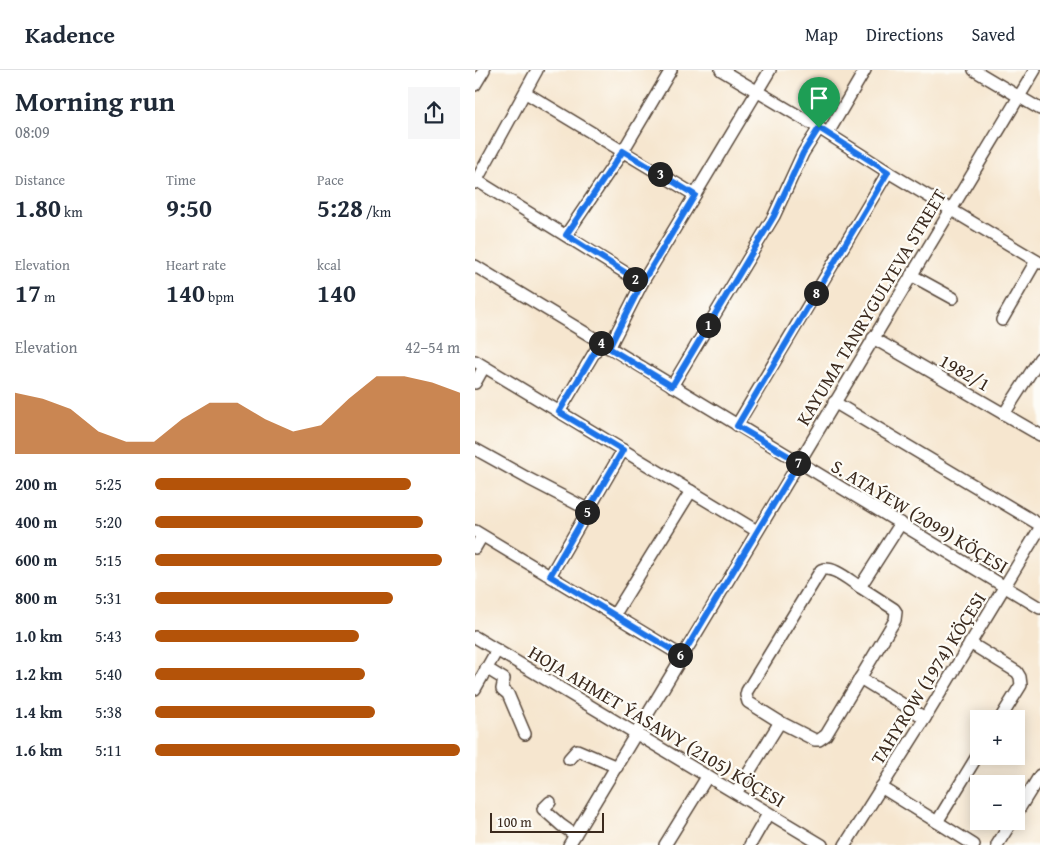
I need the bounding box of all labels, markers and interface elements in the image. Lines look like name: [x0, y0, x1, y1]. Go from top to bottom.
text: Kadence: [25, 17, 115, 52]
text: Map: [805, 21, 838, 48]
text: Directions: [866, 21, 943, 48]
text: Saved: [971, 21, 1015, 48]
pin: [798, 77, 840, 128]
text: Morning run: [15, 80, 175, 121]
icon: arrive: [805, 84, 833, 112]
button: share: [408, 87, 460, 139]
text: 08:09: [15, 120, 50, 144]
pin: 3: [647, 162, 673, 186]
text: 3: [657, 164, 664, 184]
text: Distance: [15, 170, 65, 190]
text: Time: [166, 170, 196, 190]
text: Pace: [317, 170, 344, 190]
street label: KAYUMA TANRYGULYEVA STREET: [789, 183, 953, 431]
text: 1.80: [15, 190, 61, 226]
text: 9:50: [166, 190, 212, 226]
text: 5:28: [317, 190, 363, 226]
text: km: [61, 202, 83, 222]
text: /km: [363, 202, 391, 222]
text: Elevation: [15, 255, 70, 275]
text: Heart rate: [166, 255, 226, 275]
text: kcal: [317, 255, 341, 275]
pin: 2: [623, 266, 647, 292]
text: 2: [632, 269, 639, 289]
text: 17: [15, 275, 41, 311]
text: 140: [166, 275, 205, 311]
text: 140: [317, 275, 356, 311]
pin: 8: [803, 280, 829, 306]
text: 8: [813, 283, 820, 303]
text: m: [41, 287, 55, 307]
text: bpm: [205, 287, 234, 307]
pin: 1: [695, 312, 721, 338]
text: 1: [705, 315, 712, 335]
pin: 4: [589, 330, 613, 356]
text: 4: [598, 333, 605, 353]
text: Elevation: [15, 335, 78, 359]
text: 42–54 m: [405, 335, 460, 359]
street label: 1982/1: [934, 346, 996, 398]
pin: 7: [785, 450, 811, 476]
street label: S. ATAÝEW (2099) KÖÇESI: [826, 452, 1014, 580]
text: 7: [795, 453, 802, 473]
text: 200 m: [15, 472, 57, 496]
text: 5:25: [95, 472, 122, 496]
pin: 5: [575, 500, 599, 524]
text: 5: [584, 502, 591, 522]
text: 400 m: [15, 510, 57, 534]
text: 5:20: [95, 510, 122, 534]
text: 600 m: [15, 548, 57, 572]
text: 5:15: [95, 548, 122, 572]
text: 800 m: [15, 586, 57, 610]
text: 5:31: [95, 586, 122, 610]
street label: TAHYROW (1974) KÖÇESI: [863, 586, 993, 770]
text: 1.0 km: [15, 624, 62, 648]
text: 5:43: [95, 624, 122, 648]
street label: HOJA AHMET ÝASAWY (2105) KÖÇESI: [523, 638, 791, 814]
pin: 6: [667, 642, 693, 668]
text: 6: [677, 645, 684, 665]
text: 1.2 km: [15, 662, 62, 686]
text: 5:40: [95, 662, 122, 686]
text: 1.4 km: [15, 700, 62, 724]
text: 5:38: [95, 700, 122, 724]
map controls: [970, 710, 1025, 830]
button: +: [970, 710, 1025, 765]
text: 1.6 km: [15, 738, 62, 762]
text: 5:11: [95, 738, 122, 762]
button: −: [970, 775, 1025, 830]
scale bar: [490, 810, 604, 833]
text: 100 m: [497, 812, 532, 832]

